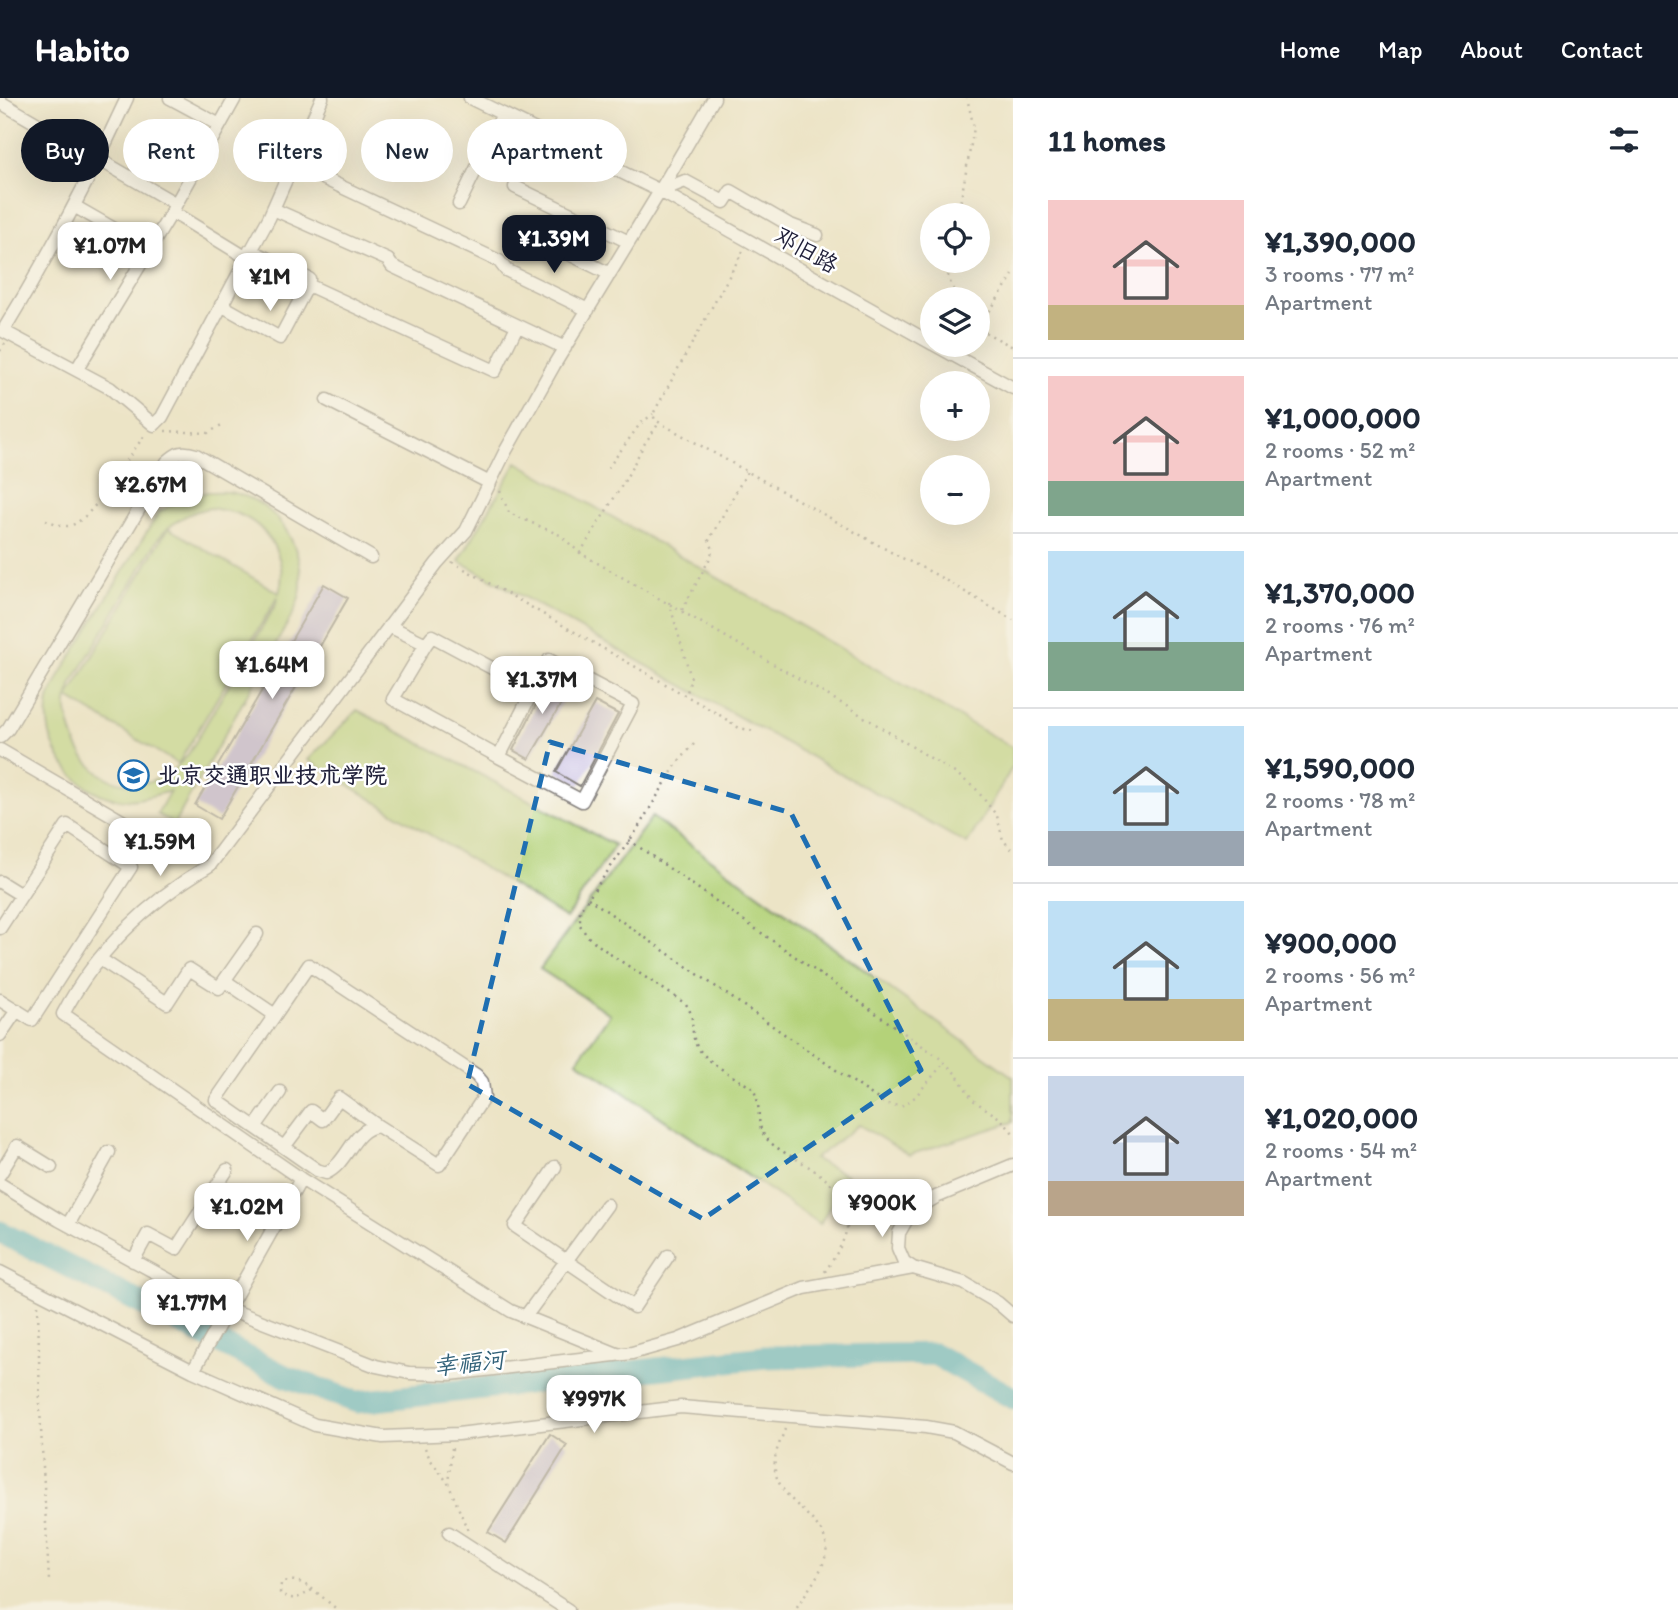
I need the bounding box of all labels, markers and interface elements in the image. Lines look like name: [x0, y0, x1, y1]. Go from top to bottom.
text: Habito: [35, 30, 130, 69]
text: Home: [1280, 35, 1340, 64]
text: Map: [1378, 35, 1422, 64]
text: About: [1460, 35, 1523, 64]
text: Contact: [1561, 35, 1643, 64]
chip: Buy: [21, 119, 109, 182]
chip: Rent: [123, 119, 219, 182]
chip: Filters: [233, 119, 347, 182]
chip: New: [361, 119, 453, 182]
chip: Apartment: [467, 119, 627, 182]
icon: filters: [1605, 121, 1643, 159]
text: 11 homes: [1048, 122, 1166, 159]
map controls: [920, 203, 990, 525]
button: locate: [920, 203, 990, 273]
pin: ¥1.39M: [497, 216, 611, 275]
street label: 邓旧路: [769, 221, 843, 279]
pin: ¥1.07M: [53, 222, 167, 282]
text: ¥1,390,000: [1265, 223, 1416, 260]
text: ¥1.39M: [518, 224, 590, 252]
icon: home: [1104, 228, 1188, 312]
text: ¥1.07M: [74, 231, 146, 259]
pin: ¥1M: [236, 254, 304, 313]
text: 3 rooms · 77 m²: [1265, 260, 1415, 288]
text: ¥1M: [249, 262, 291, 290]
button: layers: [920, 287, 990, 357]
text: Apartment: [1265, 288, 1372, 316]
button: +: [920, 371, 990, 441]
text: ¥1,000,000: [1265, 399, 1421, 436]
icon: home: [1104, 404, 1188, 488]
text: 2 rooms · 52 m²: [1265, 436, 1415, 464]
button: −: [920, 455, 990, 525]
pin: ¥2.67M: [94, 462, 208, 521]
text: Apartment: [1265, 464, 1372, 492]
text: ¥2.67M: [115, 470, 187, 498]
text: ¥1,370,000: [1265, 574, 1415, 611]
icon: home: [1104, 579, 1188, 663]
text: 2 rooms · 76 m²: [1265, 611, 1415, 639]
text: Apartment: [1265, 639, 1372, 667]
pin: ¥1.64M: [215, 642, 329, 701]
text: ¥1.64M: [235, 650, 309, 678]
pin: ¥1.37M: [485, 656, 599, 716]
text: ¥1.37M: [506, 665, 578, 693]
text: ¥1,590,000: [1265, 749, 1415, 786]
icon: home: [1104, 754, 1188, 838]
school or university icon: 北京交通职业技术学院: [117, 758, 151, 792]
place label: 北京交通职业技术学院: [157, 761, 387, 789]
text: 2 rooms · 78 m²: [1265, 786, 1415, 814]
text: Apartment: [1265, 814, 1372, 842]
pin: ¥1.59M: [103, 818, 217, 878]
text: ¥1.59M: [124, 827, 196, 855]
text: ¥900,000: [1265, 924, 1397, 961]
icon: home: [1104, 929, 1188, 1013]
text: 2 rooms · 56 m²: [1265, 961, 1416, 989]
text: Apartment: [1265, 989, 1372, 1017]
text: ¥1,020,000: [1265, 1099, 1418, 1136]
icon: home: [1104, 1104, 1188, 1188]
text: 2 rooms · 54 m²: [1265, 1136, 1417, 1164]
text: Apartment: [1265, 1164, 1372, 1192]
pin: ¥900K: [833, 1180, 931, 1239]
pin: ¥1.02M: [190, 1184, 304, 1243]
text: ¥900K: [848, 1188, 916, 1216]
text: ¥1.02M: [210, 1192, 284, 1220]
pin: ¥1.77M: [135, 1280, 249, 1339]
text: ¥1.77M: [157, 1288, 227, 1316]
water label: 幸福河: [432, 1344, 510, 1381]
pin: ¥997K: [545, 1376, 643, 1435]
text: ¥997K: [562, 1384, 626, 1412]

